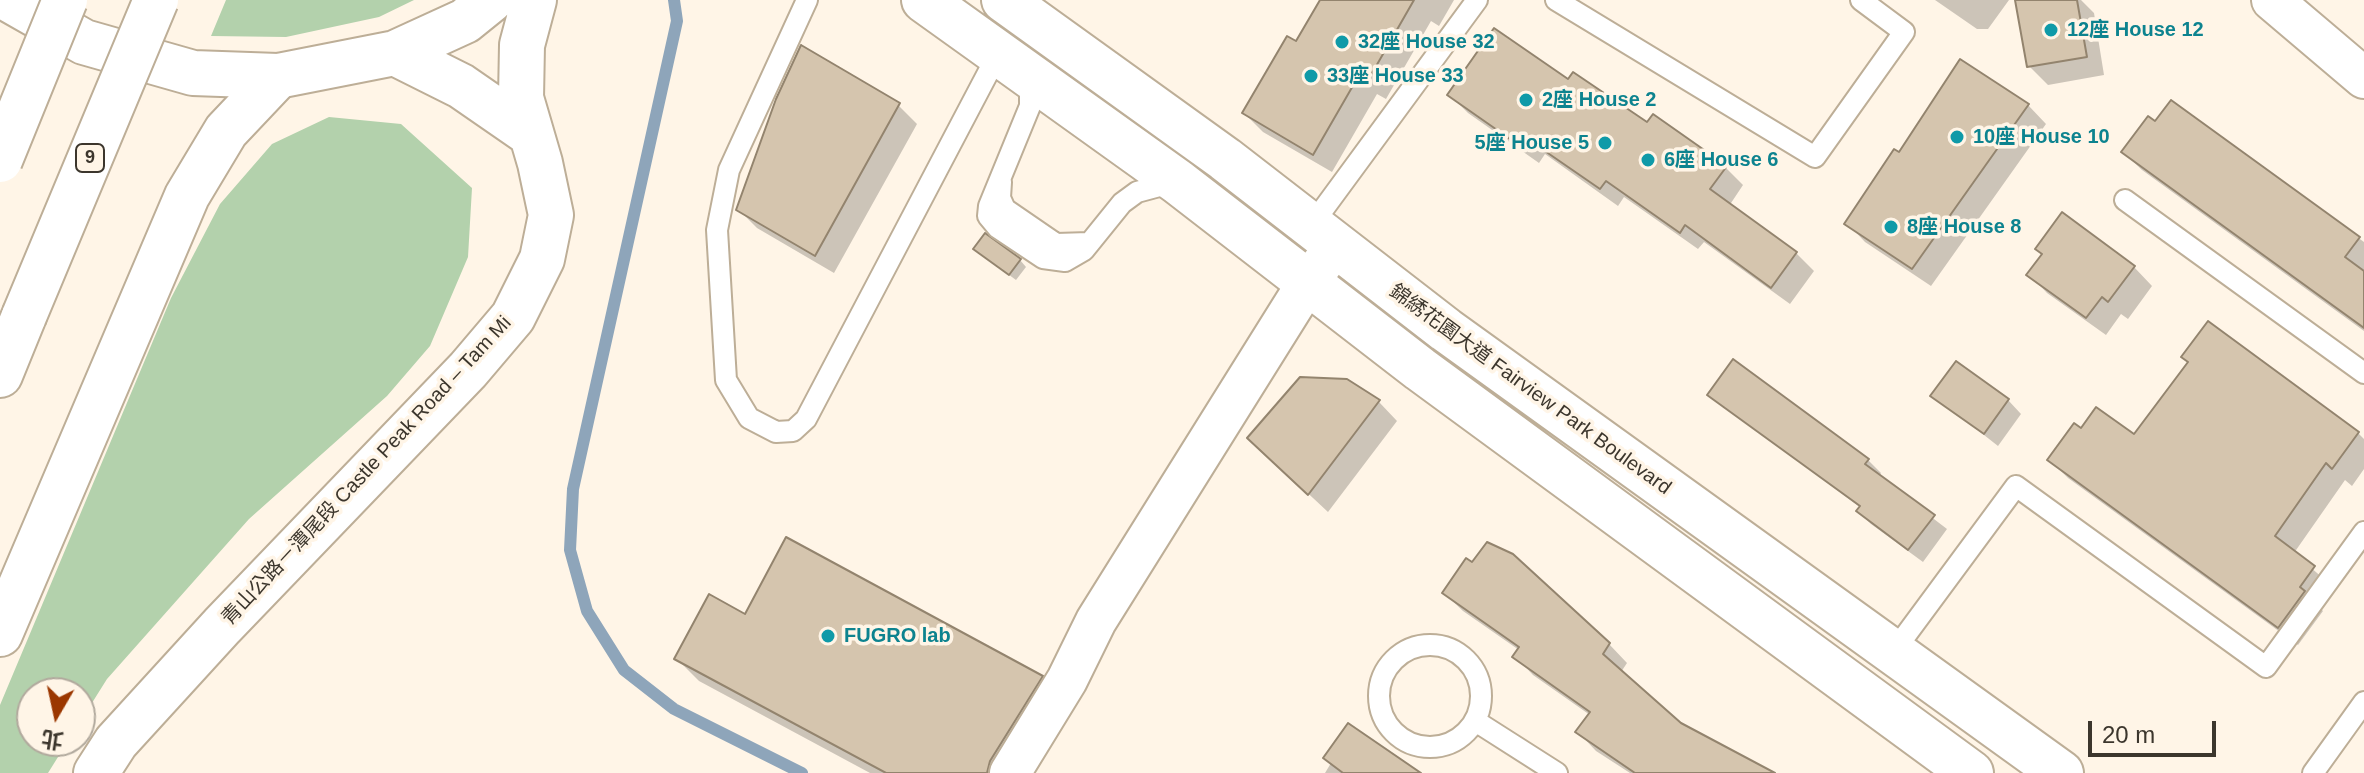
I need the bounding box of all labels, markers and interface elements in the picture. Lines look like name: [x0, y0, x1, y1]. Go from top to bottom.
place label: 12座 House 12: [2067, 18, 2204, 42]
marker: 12座 House 12: [2042, 21, 2060, 39]
place label: 32座 House 32: [1358, 30, 1495, 54]
marker: 32座 House 32: [1333, 33, 1351, 51]
place label: 33座 House 33: [1327, 64, 1464, 88]
marker: 33座 House 33: [1302, 67, 1320, 85]
place label: 2座 House 2: [1542, 88, 1656, 112]
marker: 2座 House 2: [1517, 91, 1535, 109]
place label: 10座 House 10: [1973, 125, 2110, 149]
marker: 10座 House 10: [1948, 128, 1966, 146]
place label: 5座 House 5: [1475, 131, 1589, 155]
marker: 5座 House 5: [1596, 134, 1614, 152]
road number: 9: [76, 144, 104, 172]
place label: 6座 House 6: [1664, 148, 1778, 172]
marker: 6座 House 6: [1639, 151, 1657, 169]
place label: 8座 House 8: [1907, 215, 2021, 239]
marker: 8座 House 8: [1882, 218, 1900, 236]
street label: 錦綉花園大道 Fairview Park Boulevard: [1384, 280, 1676, 500]
street label: 青山公路－潭尾段 Castle Peak Road – Tam Mi: [217, 312, 517, 630]
place label: FUGRO lab: [844, 624, 951, 648]
marker: FUGRO lab: [819, 627, 837, 645]
north arrow: [16, 677, 96, 757]
scale bar: [2092, 705, 2220, 755]
text: 20 m: [2102, 721, 2155, 748]
text: 北: [40, 725, 65, 753]

